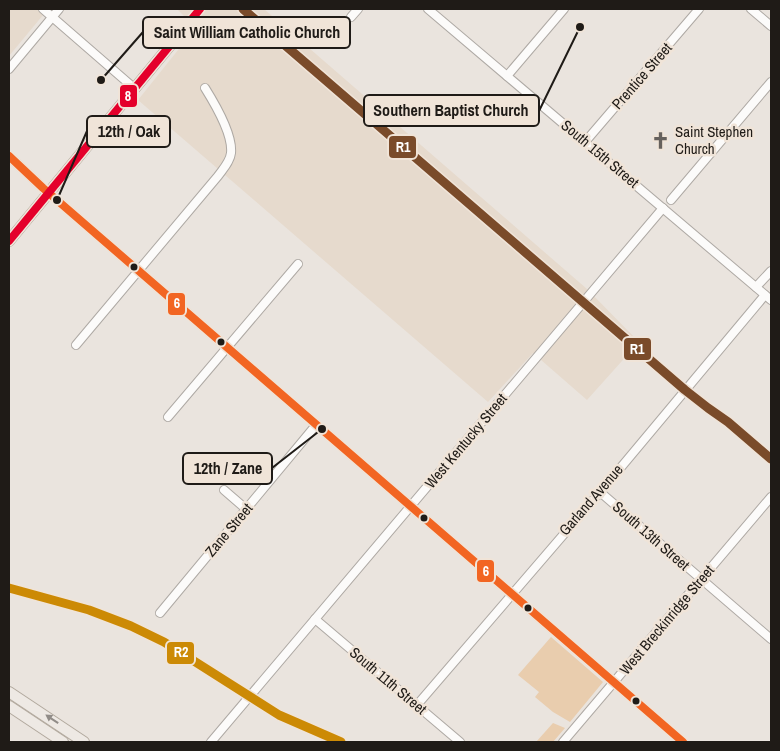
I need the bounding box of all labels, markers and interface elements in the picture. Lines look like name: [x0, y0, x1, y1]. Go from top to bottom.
callout: Saint William Catholic Church: [143, 17, 350, 48]
text: Saint William Catholic Church: [154, 21, 340, 43]
street label: Prentice Street: [607, 37, 677, 114]
line badge: 8: [119, 84, 138, 108]
text: 8: [125, 87, 131, 105]
callout: Southern Baptist Church: [364, 95, 539, 126]
text: Southern Baptist Church: [373, 99, 529, 121]
street label: South 15th Street: [557, 115, 644, 193]
callout: 12th / Oak: [87, 116, 170, 147]
text: 12th / Oak: [98, 120, 161, 142]
place label: Saint Stephen Church: [675, 121, 753, 159]
church icon: Saint Stephen Church: [651, 131, 671, 151]
line badge: R1: [388, 135, 417, 159]
text: R1: [396, 138, 411, 156]
unlabelled marker: [129, 262, 139, 272]
line badge: 6: [167, 292, 186, 316]
text: 6: [174, 294, 180, 312]
unlabelled marker: [216, 337, 226, 347]
line badge: R1: [623, 337, 652, 361]
text: R1: [630, 340, 645, 358]
street label: West Kentucky Street: [420, 388, 512, 493]
callout: 12th / Zane: [183, 453, 272, 484]
text: 12th / Zane: [194, 457, 262, 479]
street label: Garland Avenue: [554, 459, 628, 540]
street label: South 13th Street: [608, 496, 695, 575]
street label: Zane Street: [200, 498, 258, 561]
unlabelled marker: [419, 513, 429, 523]
line badge: 6: [476, 559, 495, 583]
street label: West Breckinridge Street: [614, 560, 719, 679]
text: 6: [483, 562, 489, 580]
unlabelled marker: [523, 603, 533, 613]
line badge: R2: [166, 641, 195, 665]
street label: South 11th Street: [345, 642, 432, 720]
text: R2: [174, 643, 188, 661]
unlabelled marker: [631, 696, 641, 706]
one-way arrow: [45, 714, 58, 724]

